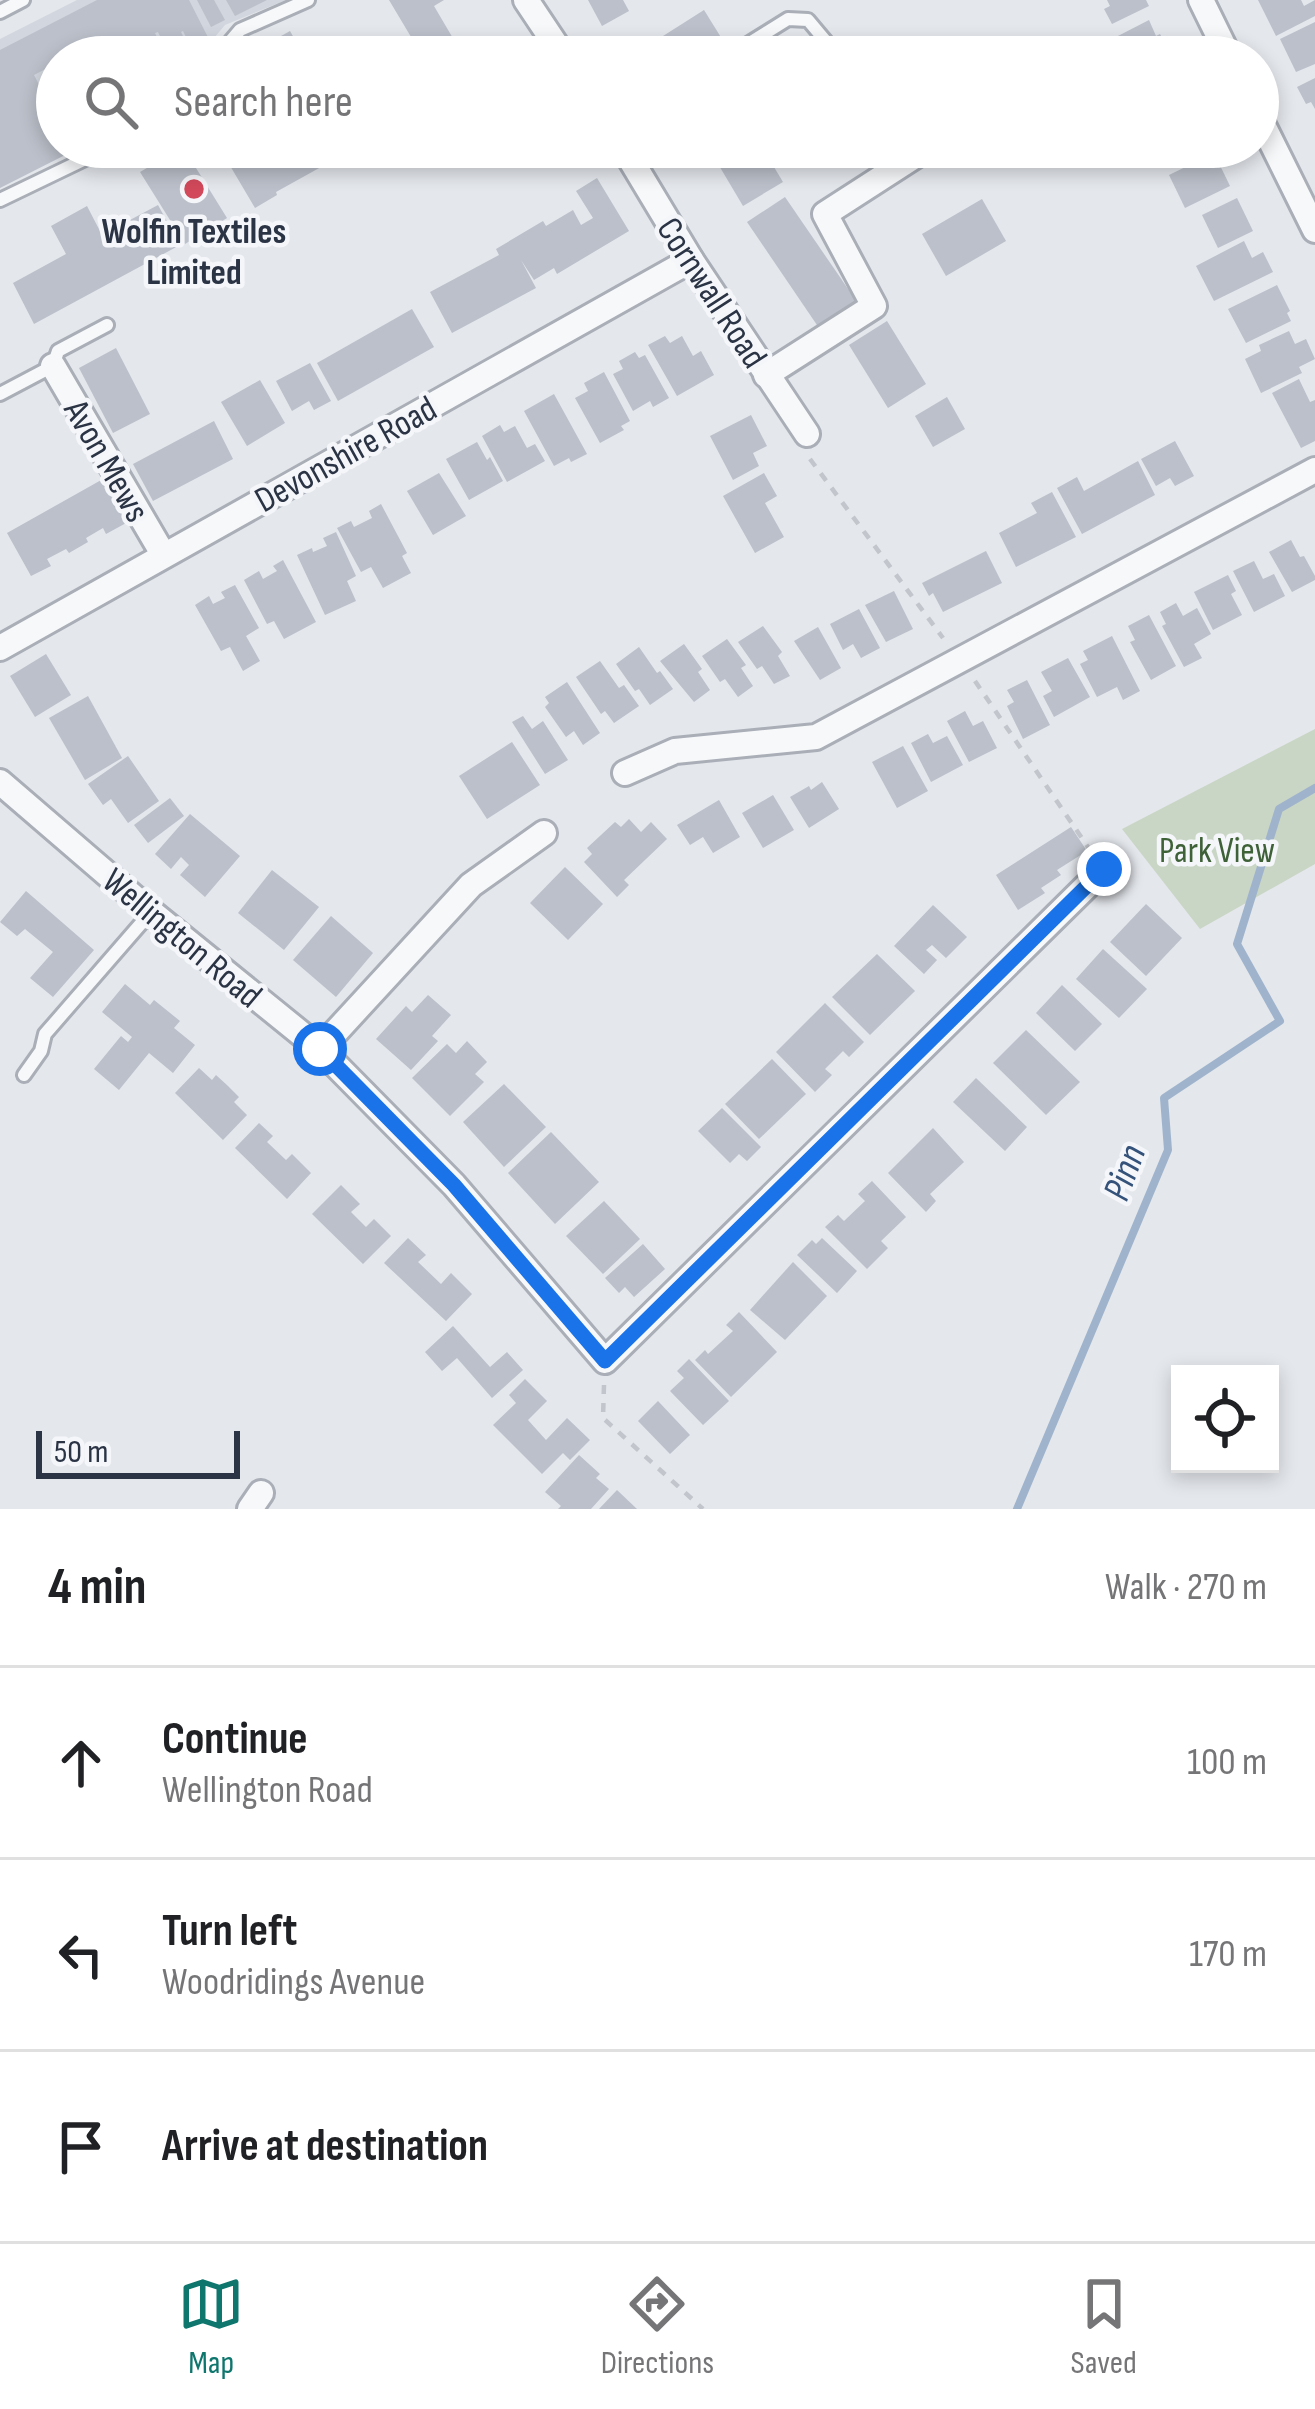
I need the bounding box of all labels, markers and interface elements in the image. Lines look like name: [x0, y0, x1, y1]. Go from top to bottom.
search box: [36, 36, 1279, 168]
icon: search: [78, 69, 144, 135]
text: Search here: [174, 75, 353, 130]
marker: Wolfin Textiles Limited: [181, 176, 207, 202]
street label: Cornwall Road: [646, 210, 775, 377]
place label: Wolfin Textiles Limited: [102, 211, 286, 295]
street label: Devonshire Road: [248, 388, 444, 523]
street label: Avon Mews: [53, 392, 158, 530]
park label: Park View: [1159, 830, 1275, 873]
route end: [1077, 842, 1131, 896]
street label: Wellington Road: [93, 860, 270, 1018]
route start: [293, 1022, 347, 1076]
water label: Pinn: [1094, 1139, 1157, 1207]
map controls: [1171, 1365, 1279, 1473]
button: locate: [1171, 1365, 1279, 1473]
scale bar: [36, 1425, 240, 1478]
text: 50 m: [54, 1432, 108, 1472]
text: 4 min: [48, 1557, 147, 1618]
text: Walk · 270 m: [1105, 1564, 1267, 1611]
text: Continue: [162, 1712, 308, 1767]
icon: ahead: [48, 1730, 114, 1796]
text: 100 m: [1187, 1739, 1267, 1786]
text: Wellington Road: [162, 1767, 373, 1814]
text: Turn left: [162, 1904, 297, 1959]
icon: left: [48, 1922, 114, 1988]
text: 170 m: [1189, 1931, 1267, 1978]
text: Woodridings Avenue: [162, 1959, 425, 2006]
icon: arrive: [48, 2114, 114, 2180]
text: Arrive at destination: [162, 2119, 488, 2174]
tab: Map: [178, 2271, 244, 2383]
tab: Directions: [601, 2271, 714, 2383]
tab: Saved: [1071, 2271, 1137, 2383]

